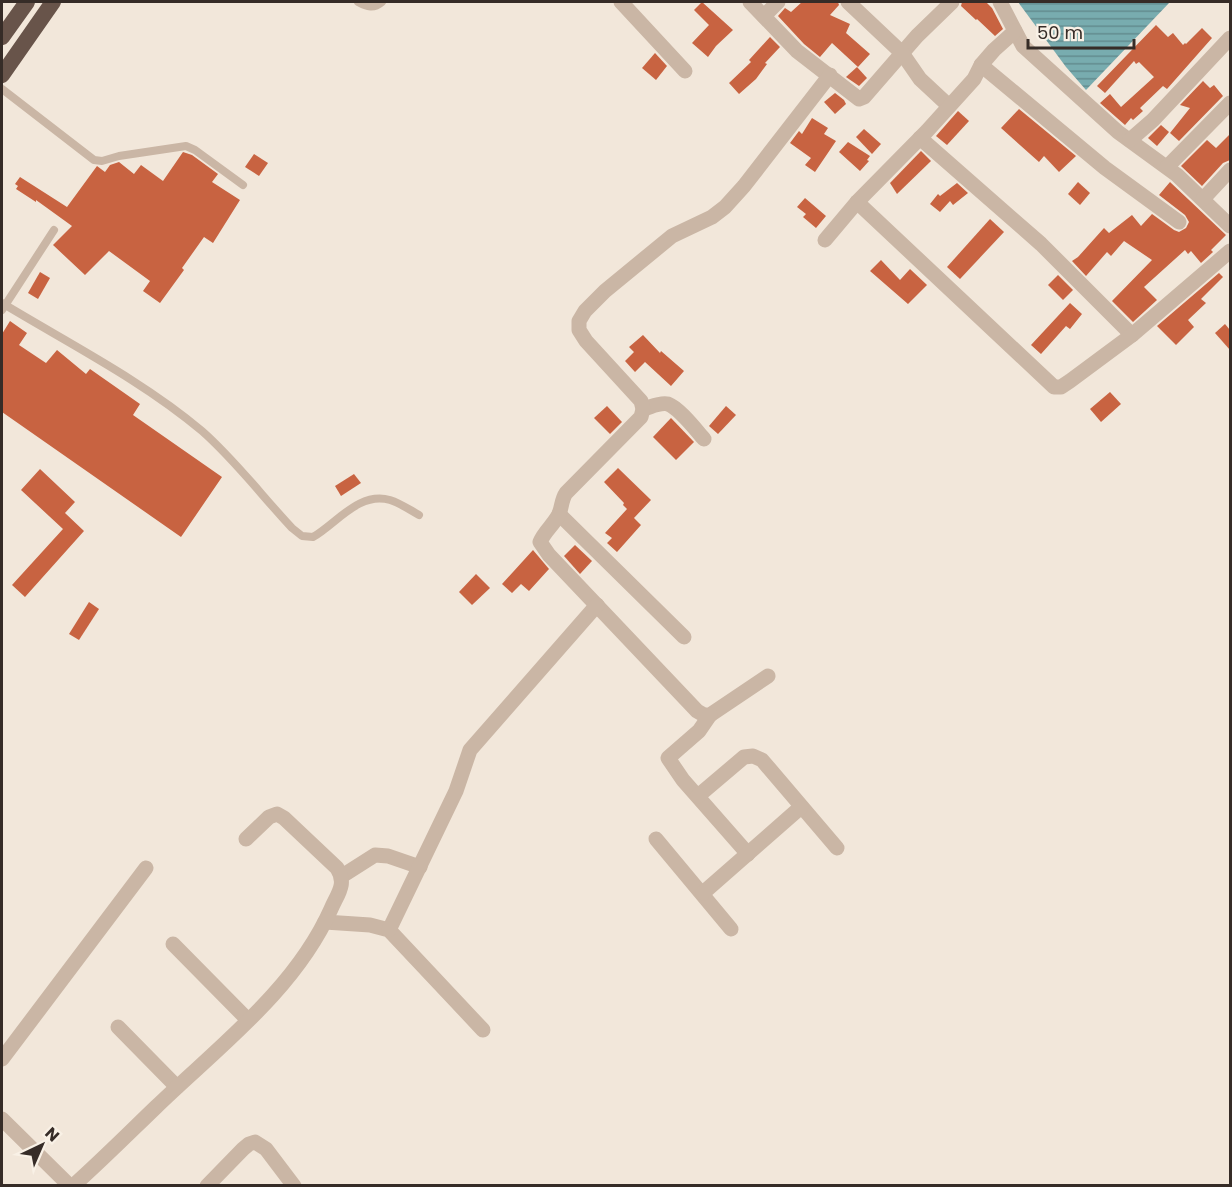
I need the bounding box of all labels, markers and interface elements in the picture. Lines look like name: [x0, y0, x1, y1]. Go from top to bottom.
scale bar: [1028, 12, 1134, 50]
text: 50 m: [1037, 20, 1083, 45]
north arrow: [12, 1115, 72, 1175]
text: N: [40, 1122, 64, 1147]

